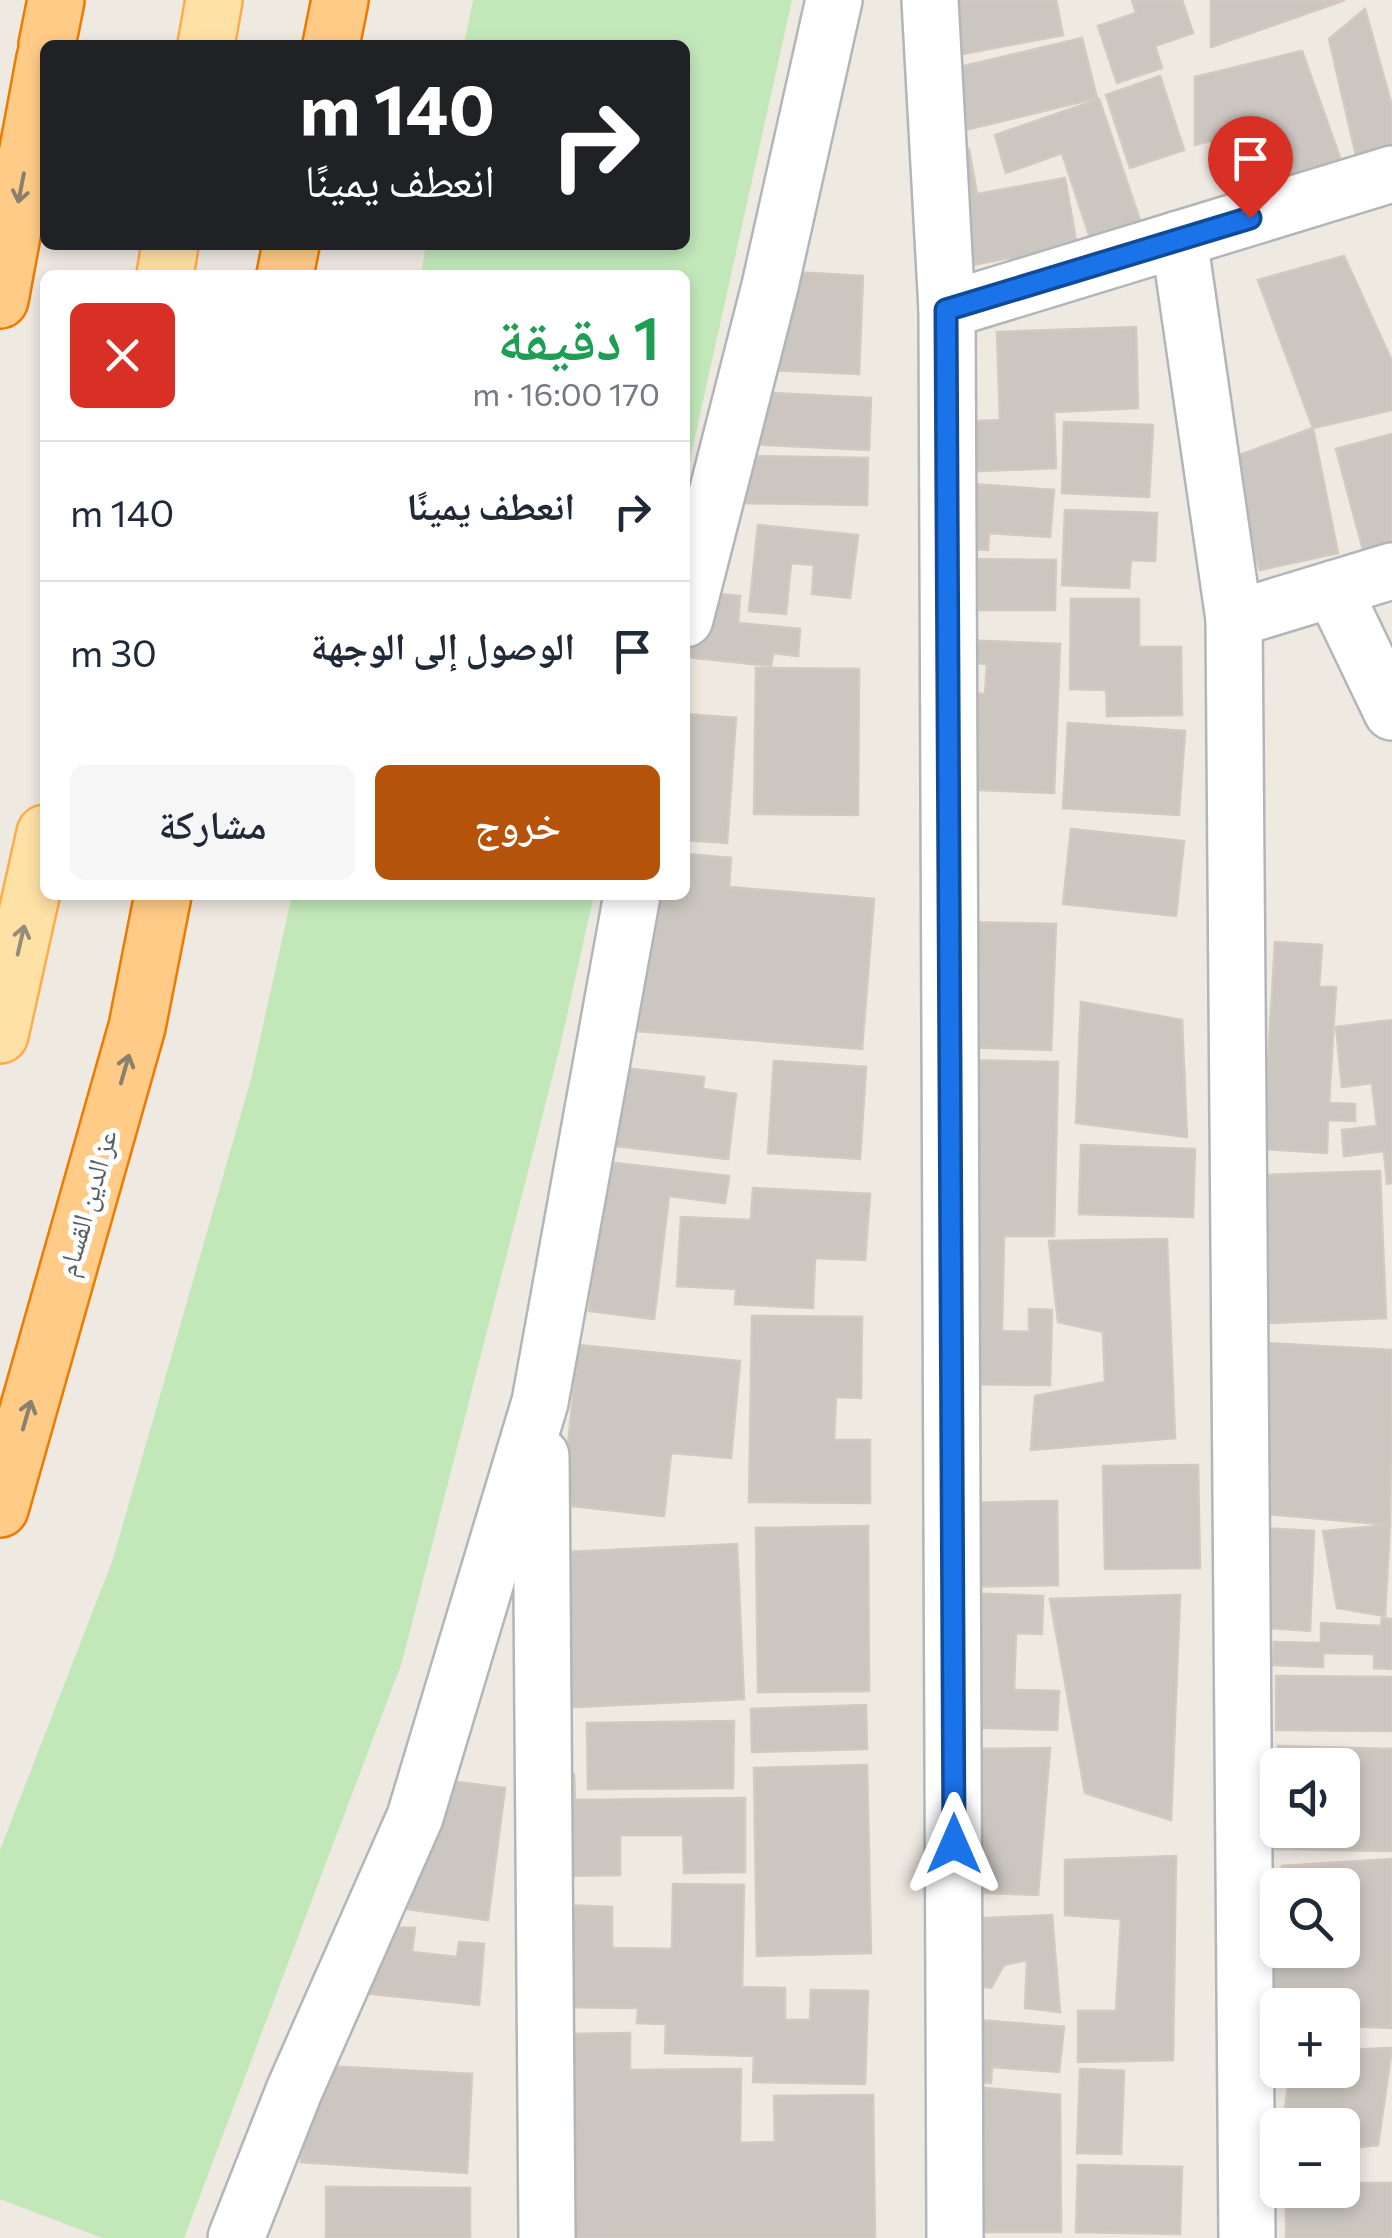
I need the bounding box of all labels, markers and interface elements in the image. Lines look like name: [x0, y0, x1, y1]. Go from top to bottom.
text: 140 m: [299, 64, 495, 149]
icon: right: [530, 80, 660, 210]
pin: [1208, 116, 1293, 219]
icon: arrive: [1223, 131, 1278, 186]
text: انعطف يمينًا: [305, 151, 495, 206]
one-way arrow: [11, 171, 30, 204]
text: 1 دقيقة: [497, 299, 660, 372]
button: close: [70, 303, 175, 408]
text: 170 m · 16:00: [472, 373, 660, 413]
text: انعطف يمينًا: [407, 481, 575, 528]
icon: right: [605, 484, 660, 539]
text: 140 m: [70, 488, 174, 535]
text: الوصول إلى الوجهة: [311, 621, 575, 668]
icon: arrive: [605, 624, 660, 679]
text: 30 m: [70, 628, 157, 675]
button: مشاركة: [70, 765, 355, 880]
button: خروج: [375, 765, 660, 880]
one-way arrow: [13, 925, 31, 957]
one-way arrow: [117, 1053, 135, 1085]
street label: عز الدين القسام: [49, 1126, 126, 1281]
one-way arrow: [18, 1400, 37, 1431]
map controls: [1260, 1748, 1360, 2208]
button: sound: [1260, 1748, 1360, 1848]
position arrow: [902, 1792, 1006, 1896]
button: search: [1260, 1868, 1360, 1968]
button: +: [1260, 1988, 1360, 2088]
button: −: [1260, 2108, 1360, 2208]

